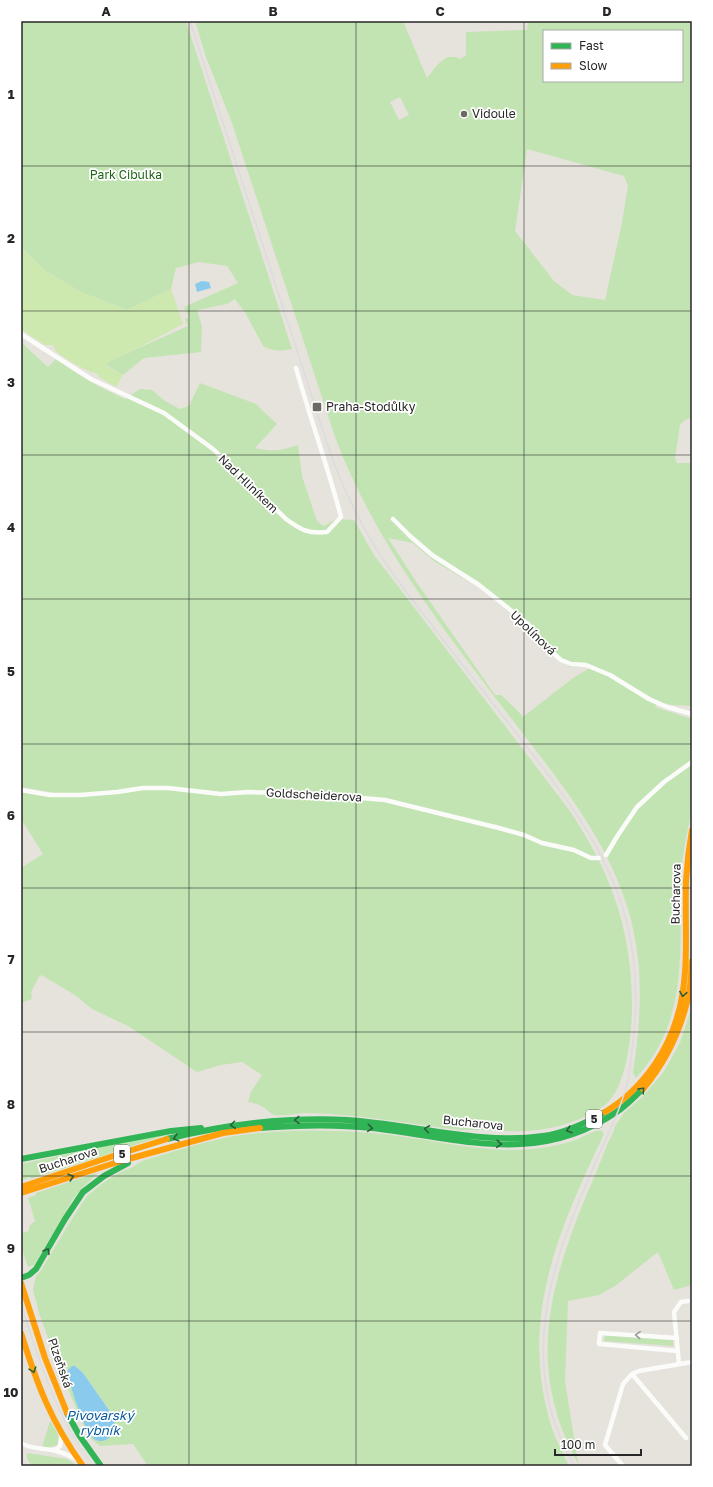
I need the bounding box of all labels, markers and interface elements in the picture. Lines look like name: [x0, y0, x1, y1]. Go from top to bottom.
text: A: [101, 3, 111, 19]
text: B: [268, 3, 278, 19]
text: C: [435, 3, 445, 19]
text: D: [602, 3, 612, 19]
legend: [543, 30, 683, 82]
text: Fast: [579, 38, 604, 53]
text: Slow: [579, 58, 607, 73]
text: 1: [8, 86, 15, 102]
place label: Vidoule: [472, 106, 516, 121]
marker: Vidoule: [459, 109, 469, 119]
park label: Park Cibulka: [90, 167, 162, 182]
text: 2: [7, 230, 15, 246]
text: 3: [7, 374, 15, 390]
place label: Praha-Stodůlky: [326, 399, 416, 414]
marker: Praha-Stodůlky: [311, 401, 323, 413]
street label: Nad Hliníkem: [215, 451, 281, 516]
text: 4: [7, 519, 15, 535]
street label: Upolínová: [507, 607, 559, 658]
text: 5: [7, 663, 15, 679]
street label: Goldscheiderova: [266, 784, 362, 805]
text: 6: [7, 807, 15, 823]
street label: Bucharova: [667, 864, 684, 924]
text: 7: [7, 951, 15, 967]
one-way arrow: [679, 991, 688, 997]
one-way arrow: [637, 1087, 645, 1095]
text: 8: [7, 1096, 15, 1112]
road number: 5: [586, 1110, 602, 1128]
street label: Bucharova: [442, 1112, 504, 1133]
one-way arrow: [294, 1116, 300, 1124]
one-way arrow: [230, 1120, 236, 1129]
one-way arrow: [367, 1123, 373, 1132]
one-way arrow: [424, 1125, 430, 1134]
one-way arrow: [566, 1125, 573, 1134]
one-way arrow: [173, 1133, 180, 1142]
one-way arrow: [496, 1140, 502, 1148]
street label: Bucharova: [37, 1143, 99, 1176]
road number: 5: [114, 1145, 130, 1163]
one-way arrow: [68, 1173, 75, 1182]
text: 9: [7, 1240, 15, 1256]
one-way arrow: [42, 1248, 49, 1255]
one-way arrow: [635, 1331, 641, 1340]
street label: Plzeňská: [45, 1336, 76, 1390]
one-way arrow: [28, 1366, 37, 1373]
text: 10: [3, 1384, 19, 1400]
water label: Pivovarský rybník: [66, 1407, 135, 1438]
scale bar: [555, 1431, 641, 1457]
text: 100 m: [561, 1437, 595, 1452]

